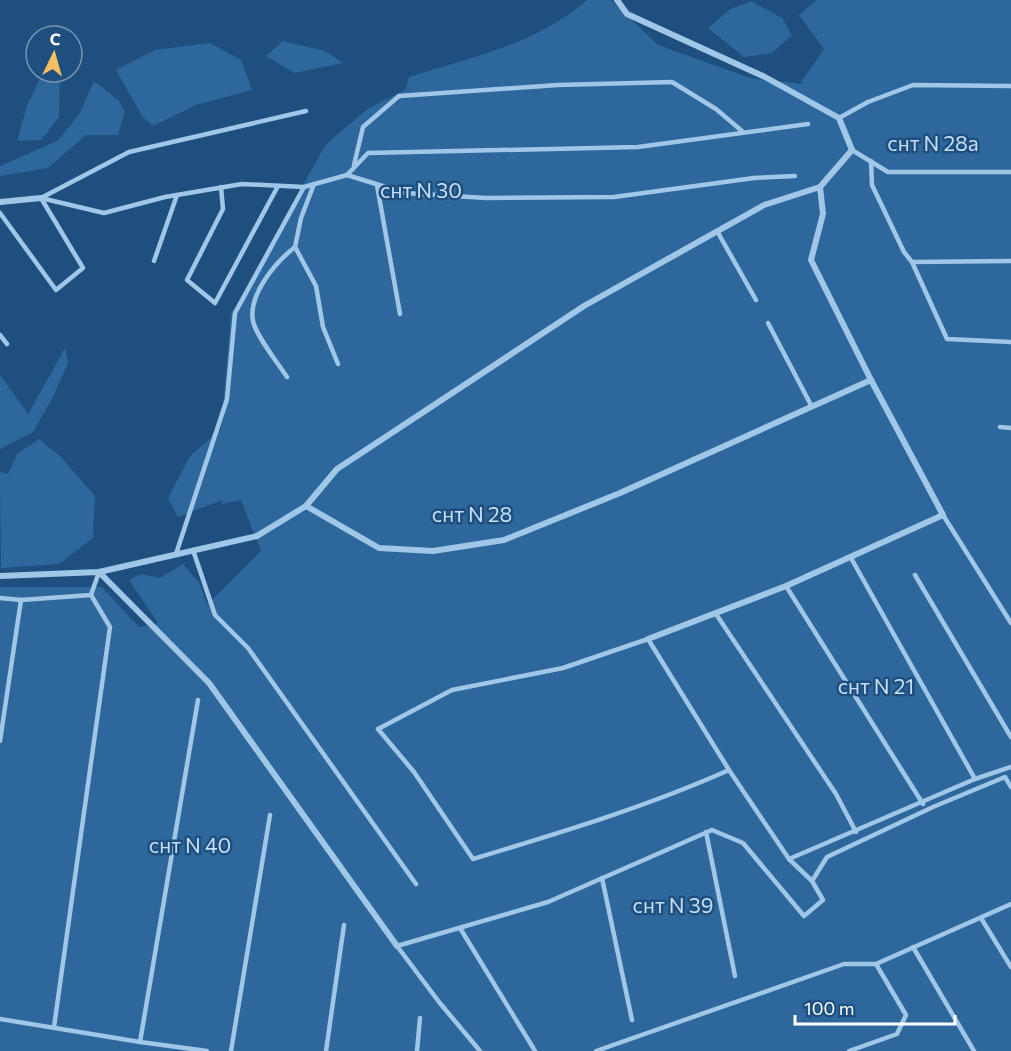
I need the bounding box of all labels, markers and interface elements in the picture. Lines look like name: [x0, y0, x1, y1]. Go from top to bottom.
north arrow: [24, 24, 84, 84]
text: С: [49, 29, 62, 49]
park label: снт N 28а: [887, 130, 979, 155]
park label: снт N 30: [380, 177, 462, 202]
park label: снт N 28: [432, 501, 512, 526]
park label: снт N 21: [838, 673, 914, 698]
park label: снт N 40: [149, 832, 231, 857]
park label: снт N 39: [633, 892, 713, 917]
scale bar: [795, 988, 956, 1026]
text: 100 m: [804, 997, 854, 1019]

